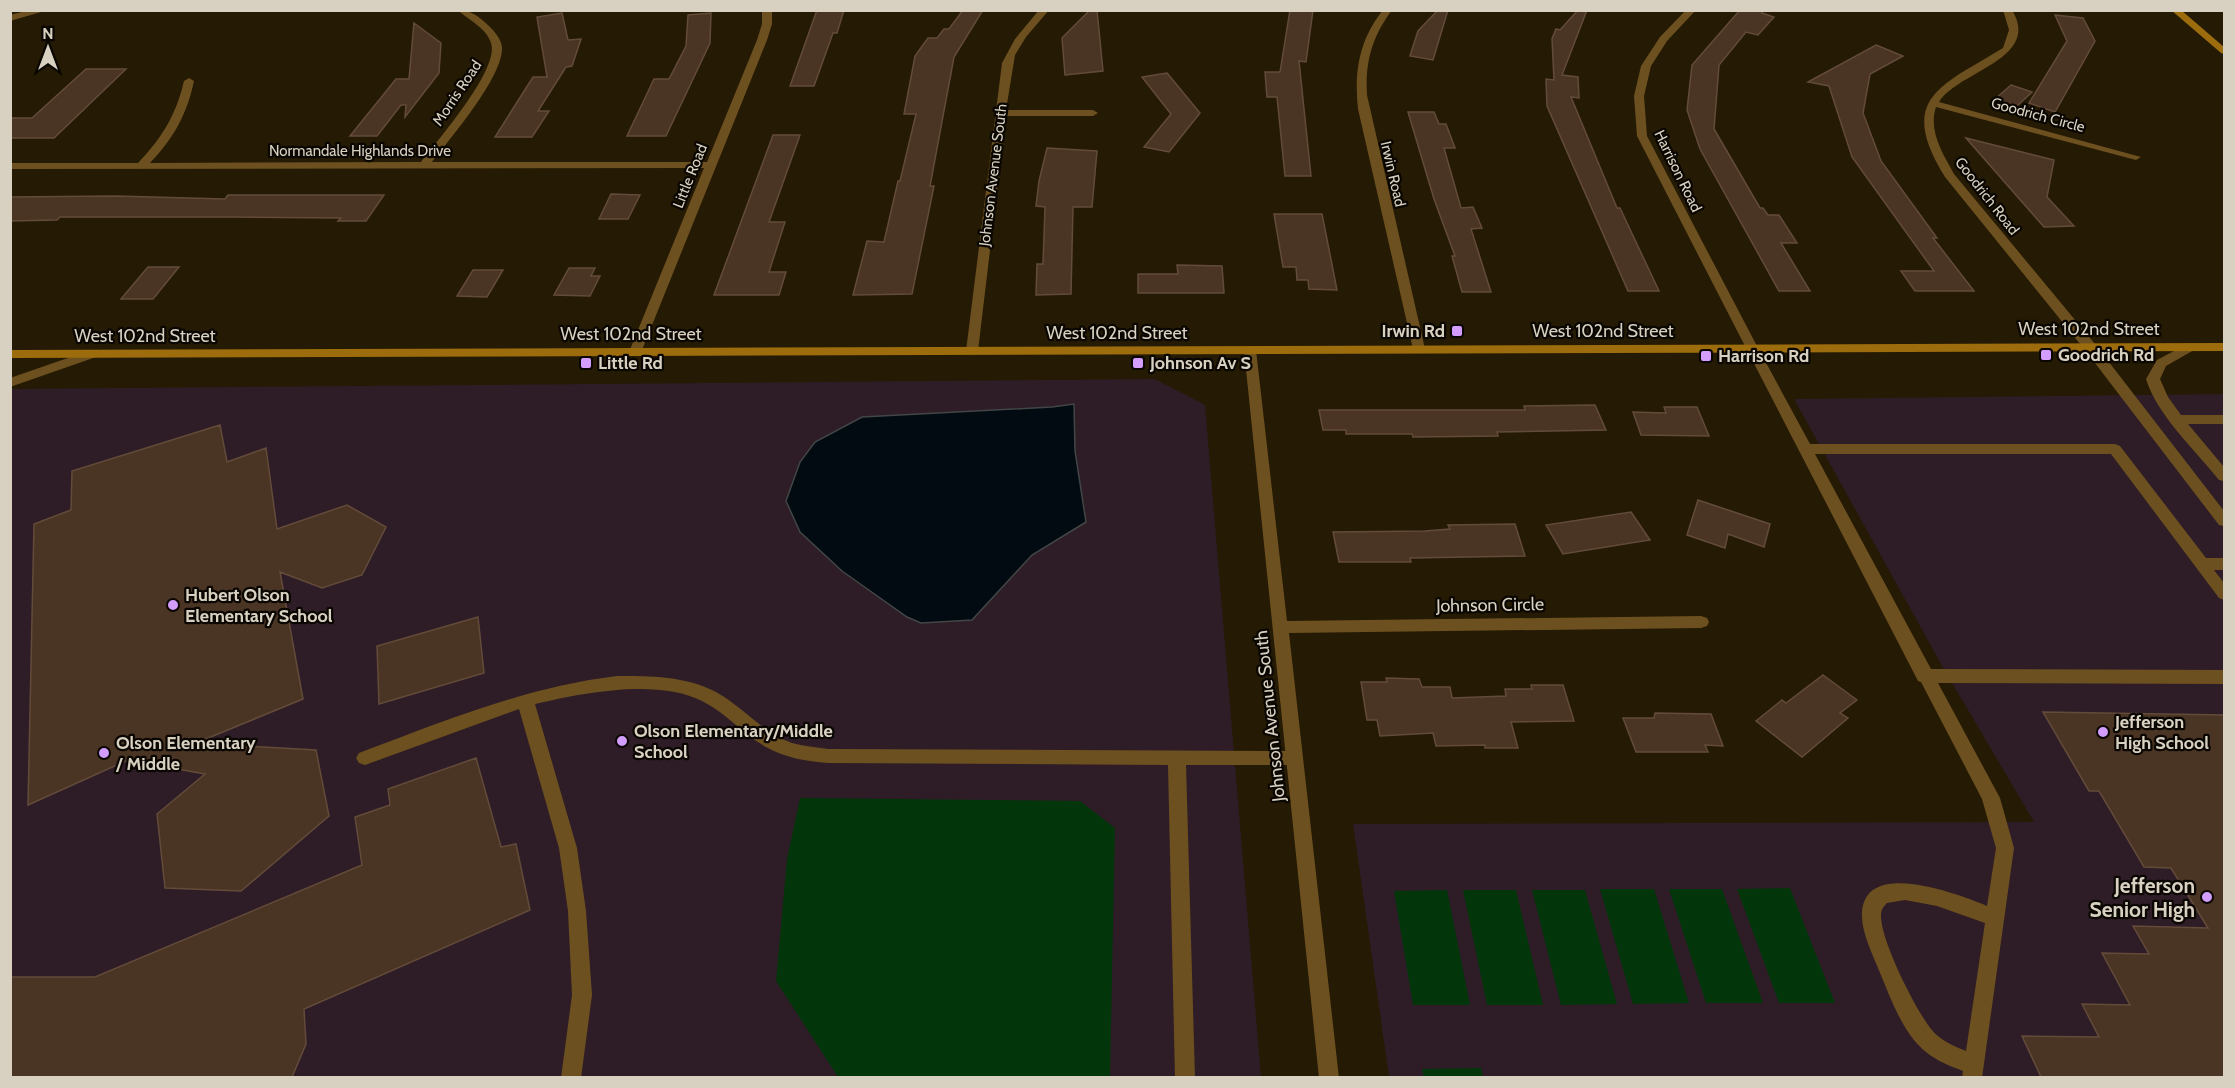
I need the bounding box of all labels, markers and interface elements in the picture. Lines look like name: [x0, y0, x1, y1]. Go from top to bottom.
north arrow: [18, 18, 78, 78]
text: N: [42, 24, 54, 43]
street label: Morris Road: [429, 57, 485, 129]
street label: Goodrich Circle: [1989, 94, 2087, 136]
street label: Johnson Avenue South: [975, 103, 1011, 248]
street label: Harrison Road: [1650, 127, 1706, 215]
street label: Irwin Road: [1377, 139, 1409, 209]
street label: Little Road: [669, 141, 711, 211]
street label: Normandale Highlands Drive: [269, 142, 451, 160]
street label: Goodrich Road: [1951, 154, 2023, 238]
street label: West 102nd Street: [2018, 318, 2160, 340]
place label: Irwin Rd: [1382, 320, 1445, 342]
street label: West 102nd Street: [1532, 320, 1674, 342]
street label: West 102nd Street: [1046, 322, 1188, 344]
street label: West 102nd Street: [560, 323, 702, 345]
marker: Irwin Rd: [1450, 324, 1464, 338]
street label: West 102nd Street: [74, 325, 216, 347]
place label: Goodrich Rd: [2058, 344, 2154, 366]
place label: Harrison Rd: [1718, 345, 1809, 367]
marker: Goodrich Rd: [2039, 348, 2053, 362]
marker: Harrison Rd: [1699, 349, 1713, 363]
place label: Little Rd: [598, 352, 663, 374]
place label: Johnson Av S: [1149, 352, 1251, 374]
marker: Little Rd: [579, 356, 593, 370]
marker: Johnson Av S: [1131, 356, 1145, 370]
place label: Hubert Olson Elementary School: [185, 584, 333, 627]
street label: Johnson Circle: [1435, 593, 1544, 617]
marker: Hubert Olson Elementary School: [166, 598, 180, 612]
street label: Johnson Avenue South: [1250, 629, 1290, 804]
place label: Jefferson High School: [2114, 711, 2209, 754]
place label: Olson Elementary/Middle School: [634, 720, 833, 763]
marker: Jefferson High School: [2096, 725, 2110, 739]
place label: Olson Elementary / Middle: [115, 732, 256, 775]
marker: Olson Elementary/Middle School: [615, 734, 629, 748]
marker: Olson Elementary / Middle: [97, 746, 111, 760]
place label: Jefferson Senior High: [2089, 873, 2195, 922]
marker: Jefferson Senior High: [2200, 890, 2214, 904]

